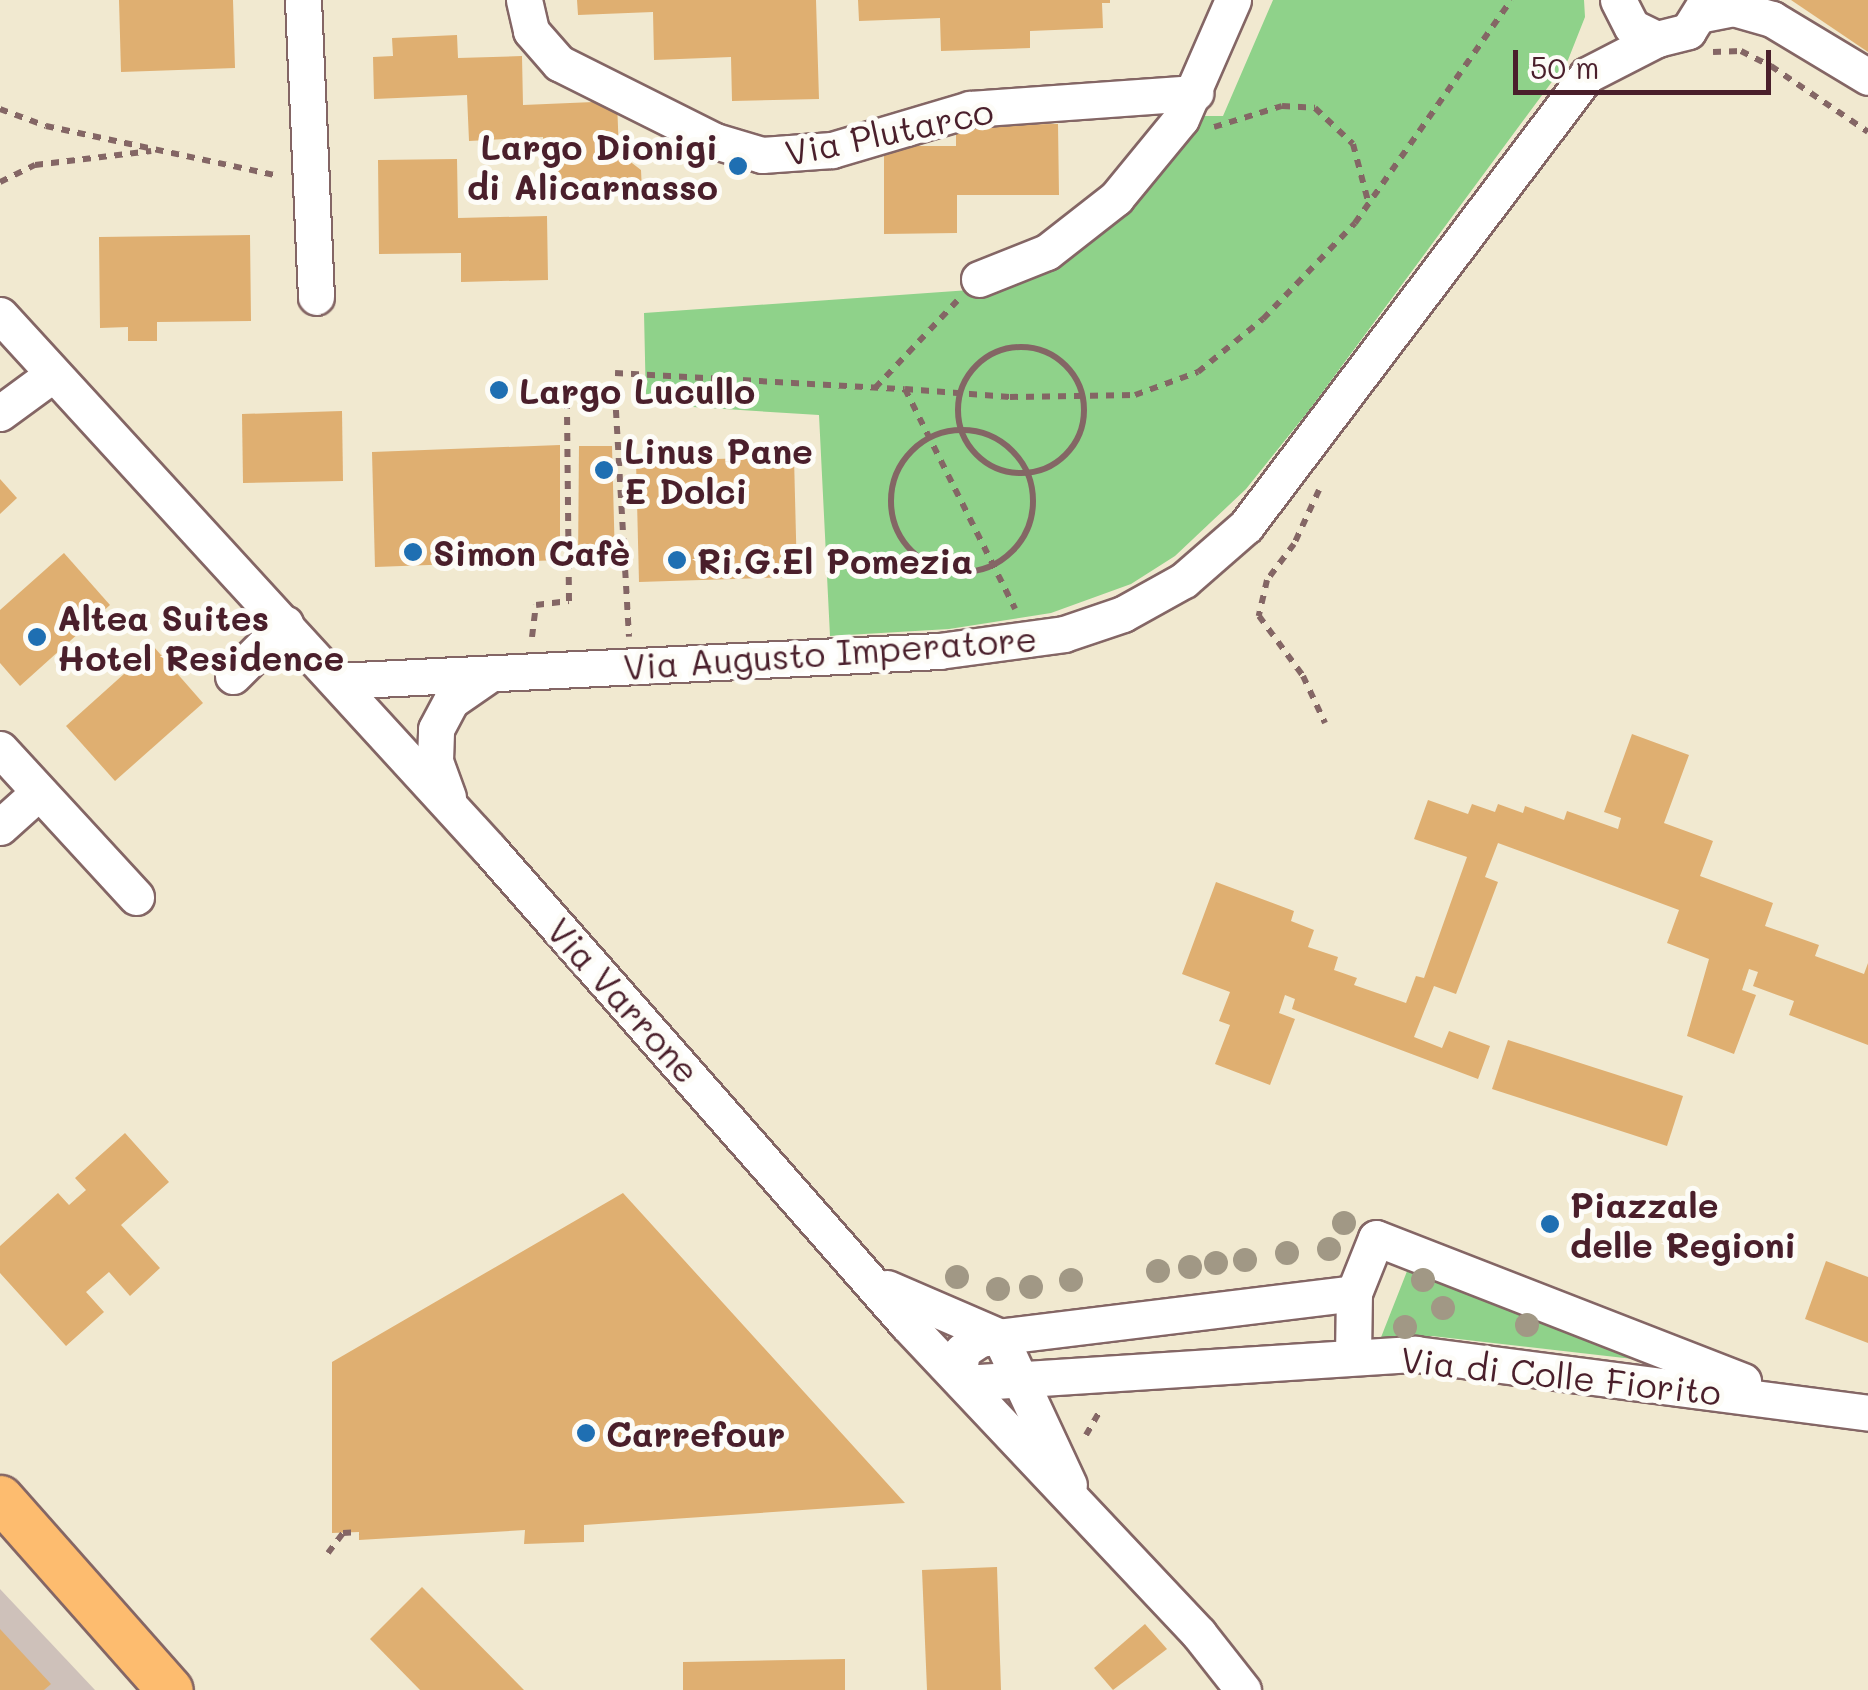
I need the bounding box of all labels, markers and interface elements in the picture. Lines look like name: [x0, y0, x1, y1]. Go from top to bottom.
scale bar: [1518, 30, 1776, 92]
text: 50 m: [1530, 47, 1600, 87]
street label: Via Plutarco: [781, 88, 997, 174]
place label: Largo Dionigi di Alicarnasso: [467, 125, 718, 207]
marker: Largo Dionigi di Alicarnasso: [727, 155, 749, 177]
place label: Largo Lucullo: [519, 369, 755, 411]
marker: Largo Lucullo: [488, 379, 510, 401]
place label: Linus Pane E Dolci: [624, 429, 813, 511]
marker: Linus Pane E Dolci: [593, 459, 615, 481]
place label: Simon Cafè: [433, 531, 630, 573]
place label: Ri.G.El Pomezia: [697, 539, 973, 581]
marker: Simon Cafè: [402, 541, 424, 563]
marker: Ri.G.El Pomezia: [666, 549, 688, 571]
place label: Altea Suites Hotel Residence: [57, 596, 344, 678]
street label: Via Augusto Imperatore: [622, 617, 1038, 687]
marker: Altea Suites Hotel Residence: [26, 626, 48, 648]
street label: Via Varrone: [539, 909, 709, 1091]
place label: Piazzale delle Regioni: [1570, 1183, 1796, 1265]
marker: Piazzale delle Regioni: [1539, 1213, 1561, 1235]
street label: Via di Colle Fiorito: [1399, 1337, 1723, 1413]
place label: Carrefour: [606, 1412, 785, 1454]
marker: Carrefour: [575, 1422, 597, 1444]

